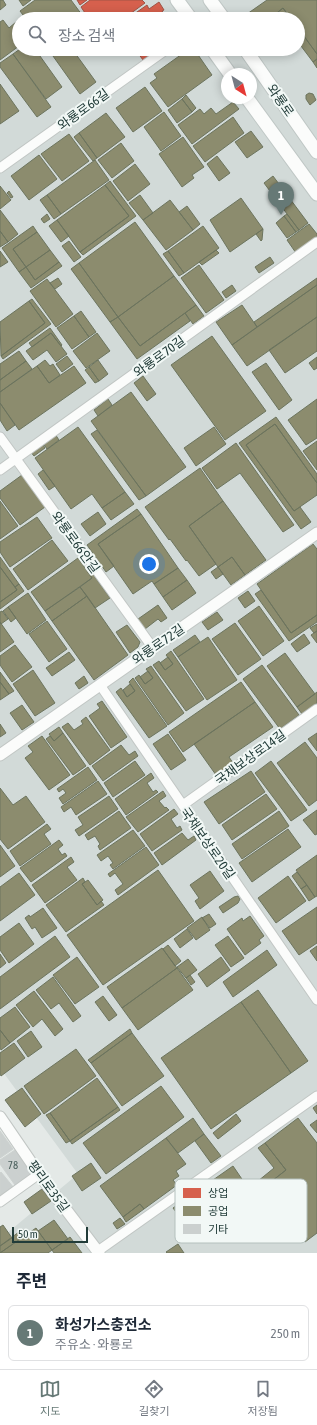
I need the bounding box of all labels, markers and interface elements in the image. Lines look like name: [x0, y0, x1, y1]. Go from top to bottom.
search box: [12, 12, 305, 56]
icon: search: [26, 23, 48, 45]
text: 장소 검색: [58, 27, 115, 44]
north arrow: [221, 68, 257, 104]
street label: 와룡로: [264, 81, 297, 119]
street label: 와룡로66길: [55, 86, 112, 133]
pin: 1: [268, 182, 294, 215]
street label: 와룡로70길: [131, 333, 188, 380]
street label: 와룡로66안길: [48, 509, 103, 576]
your location: [139, 554, 159, 574]
street label: 와룡로72길: [129, 621, 187, 668]
street label: 국채보상로14길: [212, 727, 289, 788]
street label: 국채보상로20길: [177, 805, 238, 882]
street label: 평리로35길: [25, 1158, 72, 1215]
house number: 78: [8, 1159, 18, 1171]
legend: [175, 1179, 307, 1243]
text: 상업: [208, 1187, 228, 1199]
text: 공업: [208, 1205, 228, 1217]
text: 기타: [208, 1223, 228, 1235]
scale bar: [12, 1225, 88, 1244]
text: 50 m: [18, 1228, 38, 1240]
text: 주변: [16, 1271, 47, 1291]
text: 화성가스충전소: [55, 1316, 152, 1333]
text: 1: [27, 1326, 33, 1341]
text: 250 m: [271, 1326, 300, 1341]
text: 주유소 · 와룡로: [55, 1337, 133, 1352]
tab: 지도: [39, 1378, 61, 1418]
tab: 길찾기: [139, 1378, 169, 1418]
tab: 저장됨: [248, 1378, 278, 1418]

